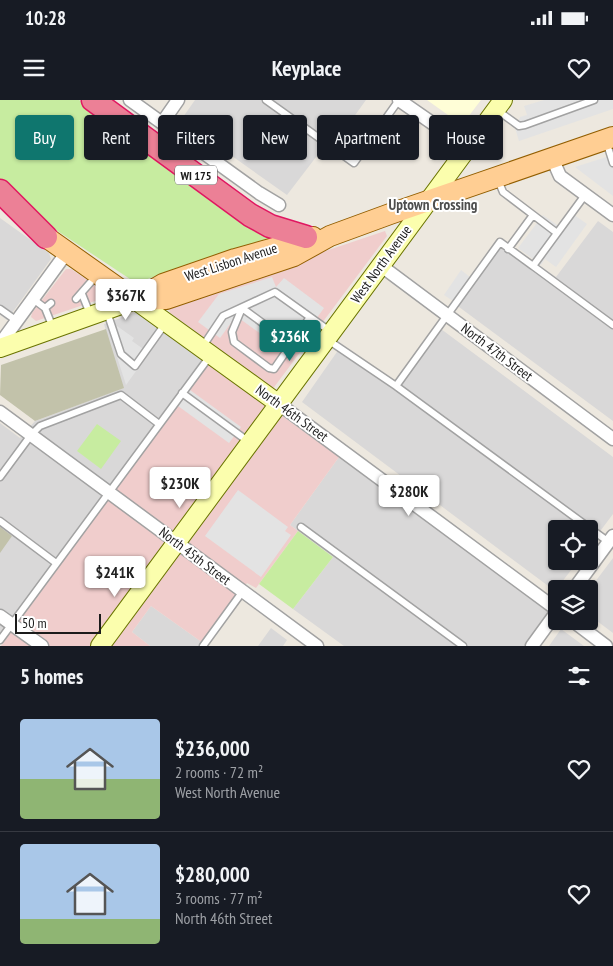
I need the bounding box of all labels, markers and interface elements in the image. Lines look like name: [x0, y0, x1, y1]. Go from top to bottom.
text: 10:28: [25, 6, 66, 30]
icon: menu: [20, 54, 48, 82]
text: Keyplace: [272, 54, 341, 82]
icon: heart: [565, 54, 593, 82]
chip: Buy: [15, 115, 74, 160]
chip: Rent: [84, 115, 148, 160]
chip: Filters: [158, 115, 233, 160]
chip: New: [243, 115, 307, 160]
chip: Apartment: [317, 115, 419, 160]
chip: House: [429, 115, 503, 160]
road number: WI 175: [175, 166, 217, 184]
district label: Uptown Crossing: [389, 195, 478, 214]
street label: West North Avenue: [347, 221, 415, 307]
street label: West Lisbon Avenue: [183, 239, 280, 285]
pin: $367K: [91, 278, 161, 321]
text: $367K: [107, 285, 145, 305]
street label: North 47th Street: [458, 319, 537, 385]
pin: $236K: [255, 320, 325, 362]
text: $236K: [271, 326, 309, 346]
street label: North 46th Street: [252, 381, 332, 445]
pin: $230K: [145, 466, 215, 509]
text: $230K: [161, 473, 199, 493]
pin: $280K: [374, 474, 444, 517]
text: $280K: [390, 481, 428, 501]
map controls: [548, 520, 598, 630]
button: locate: [548, 520, 598, 570]
street label: North 45th Street: [156, 523, 235, 589]
pin: $241K: [80, 556, 150, 598]
text: $241K: [96, 562, 134, 582]
button: layers: [548, 580, 598, 630]
scale bar: [15, 611, 101, 634]
text: 50 m: [22, 614, 47, 632]
icon: filters: [565, 662, 593, 690]
text: 5 homes: [20, 663, 83, 690]
text: $236,000: [175, 735, 250, 762]
icon: home: [60, 739, 120, 799]
icon: heart: [565, 755, 593, 783]
text: 2 rooms · 72 m²: [175, 762, 263, 782]
text: West North Avenue: [175, 782, 280, 802]
text: $280,000: [175, 861, 250, 888]
icon: home: [60, 864, 120, 924]
icon: heart: [565, 880, 593, 908]
text: 3 rooms · 77 m²: [175, 888, 263, 908]
text: North 46th Street: [175, 908, 272, 928]

